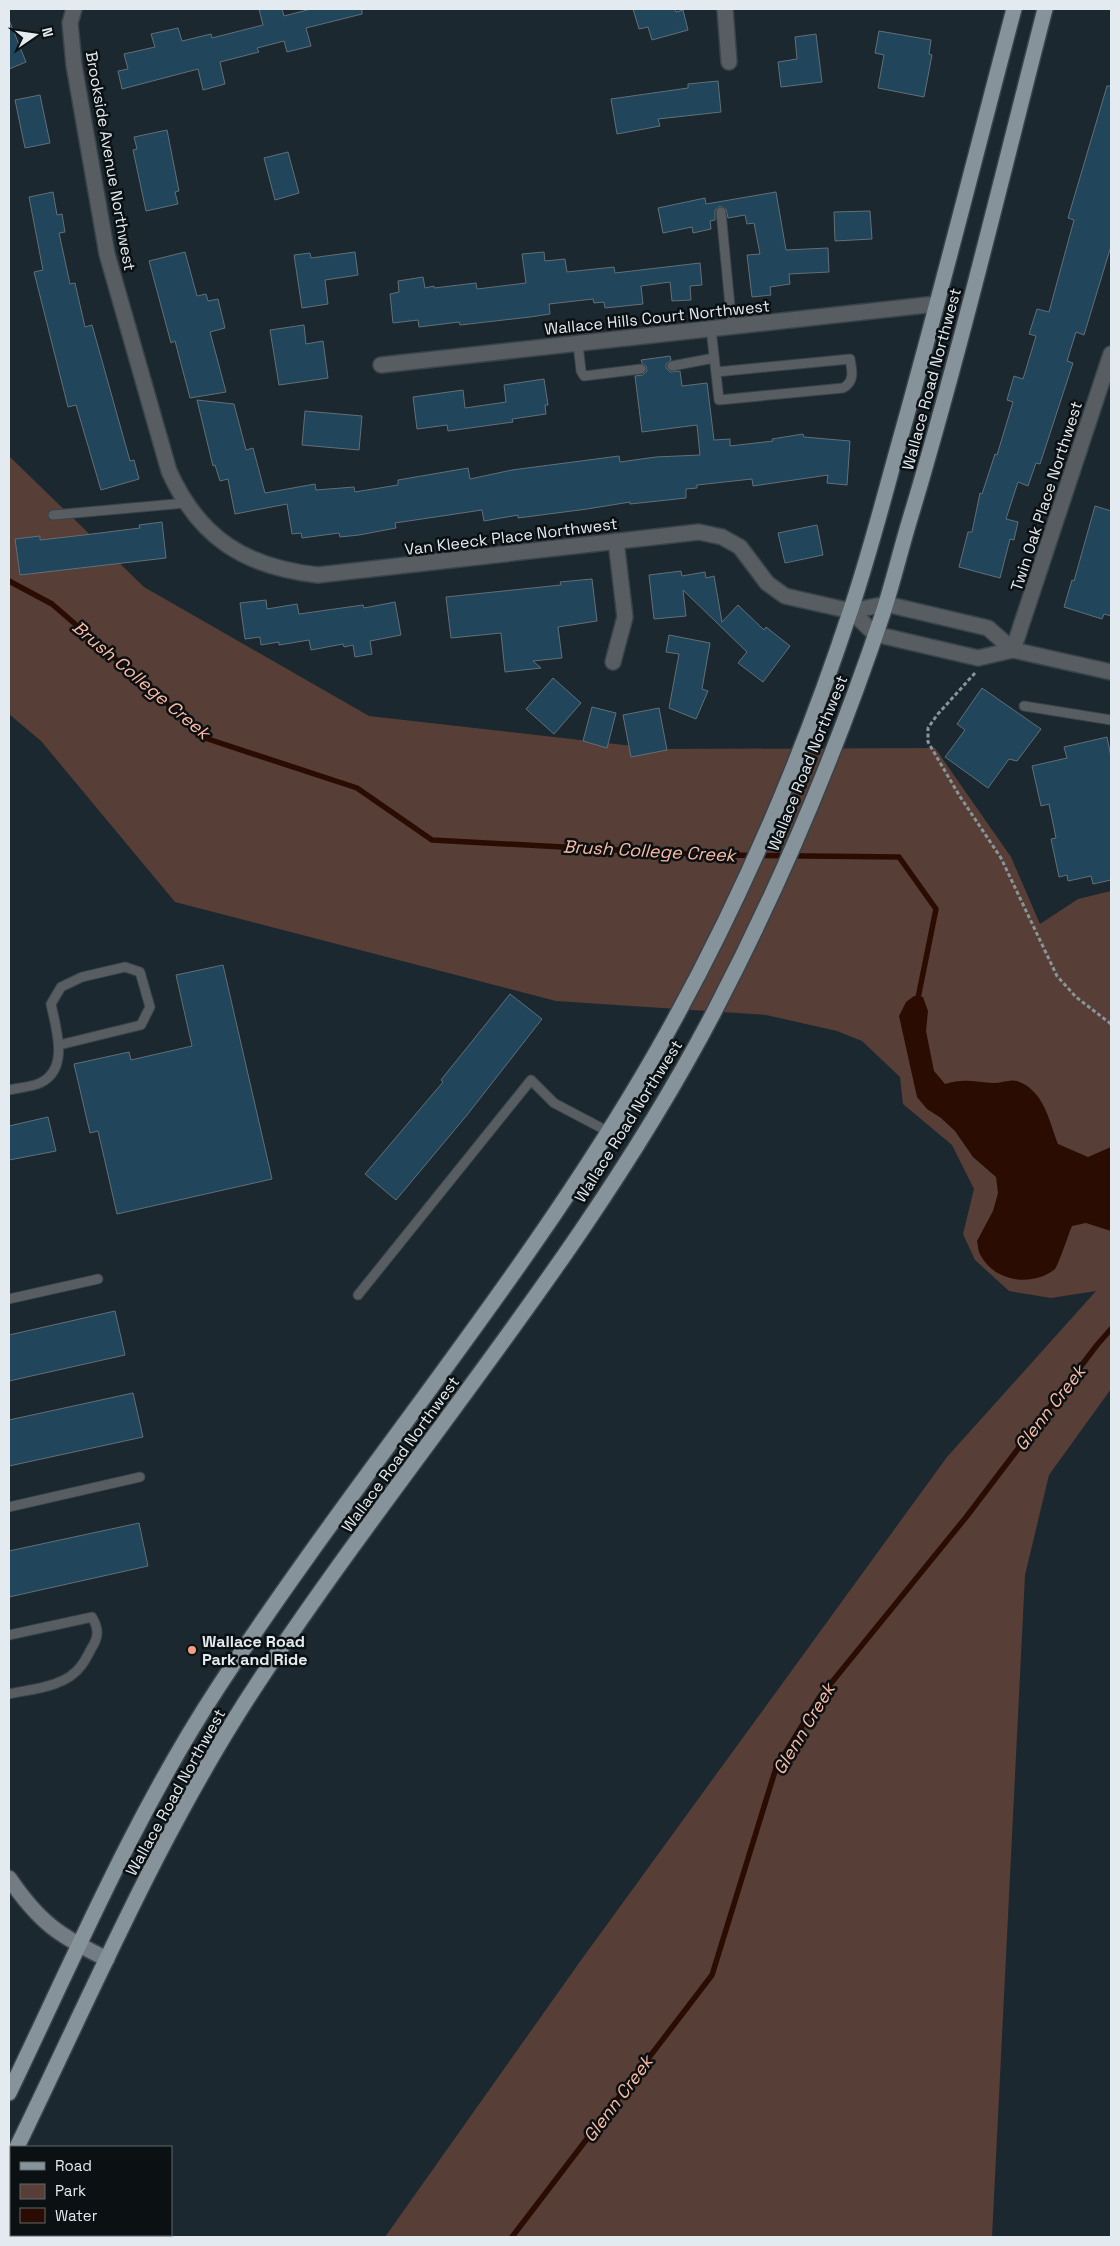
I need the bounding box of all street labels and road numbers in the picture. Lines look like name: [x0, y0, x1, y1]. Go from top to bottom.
street label: Brookside Avenue Northwest: [81, 50, 140, 272]
street label: Wallace Road Northwest: [897, 286, 966, 473]
street label: Wallace Hills Court Northwest: [543, 295, 771, 340]
street label: Twin Oak Place Northwest: [1006, 399, 1087, 594]
street label: Van Kleeck Place Northwest: [403, 513, 619, 560]
street label: Wallace Road Northwest: [763, 672, 852, 854]
street label: Wallace Road Northwest: [570, 1036, 687, 1206]
street label: Wallace Road Northwest: [337, 1372, 464, 1536]
street label: Wallace Road Northwest: [121, 1705, 230, 1879]

